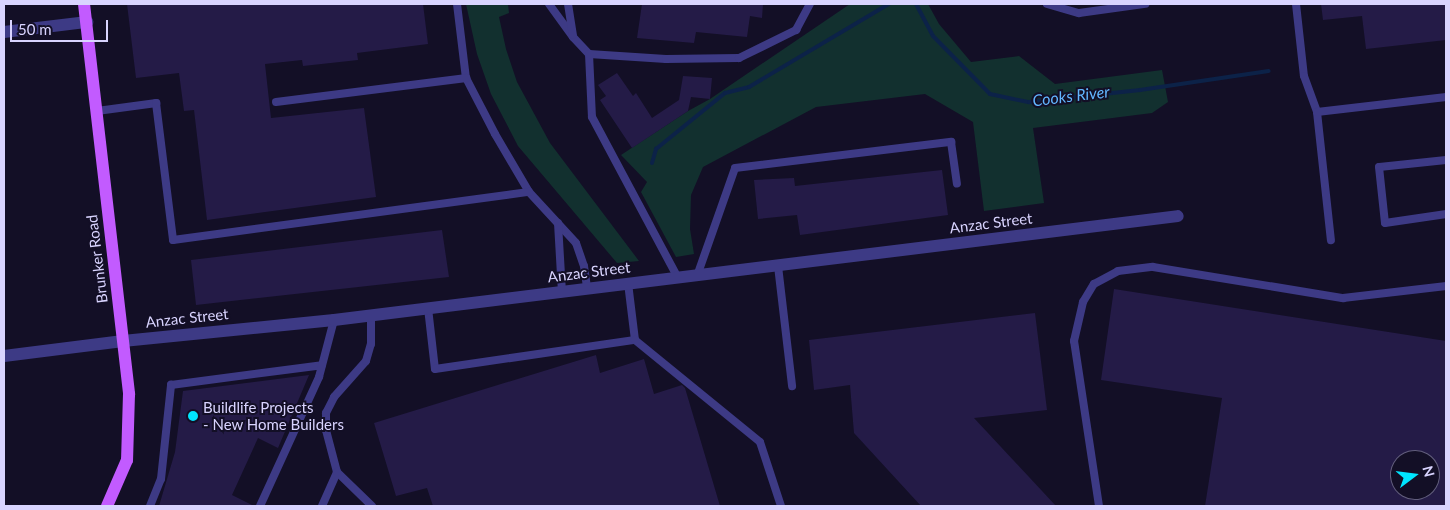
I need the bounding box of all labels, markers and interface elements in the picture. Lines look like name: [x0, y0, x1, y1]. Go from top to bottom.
scale bar: [12, 10, 110, 42]
text: 50 m: [18, 20, 52, 38]
water label: Cooks River: [1031, 82, 1111, 110]
street label: Anzac Street: [949, 209, 1033, 237]
street label: Brunker Road: [83, 214, 111, 304]
street label: Anzac Street: [547, 258, 631, 286]
street label: Anzac Street: [145, 305, 229, 331]
place label: Buildlife Projects - New Home Builders: [203, 398, 344, 433]
marker: Buildlife Projects - New Home Builders: [187, 410, 199, 422]
north arrow: [1390, 450, 1440, 500]
text: N: [1419, 464, 1439, 479]

